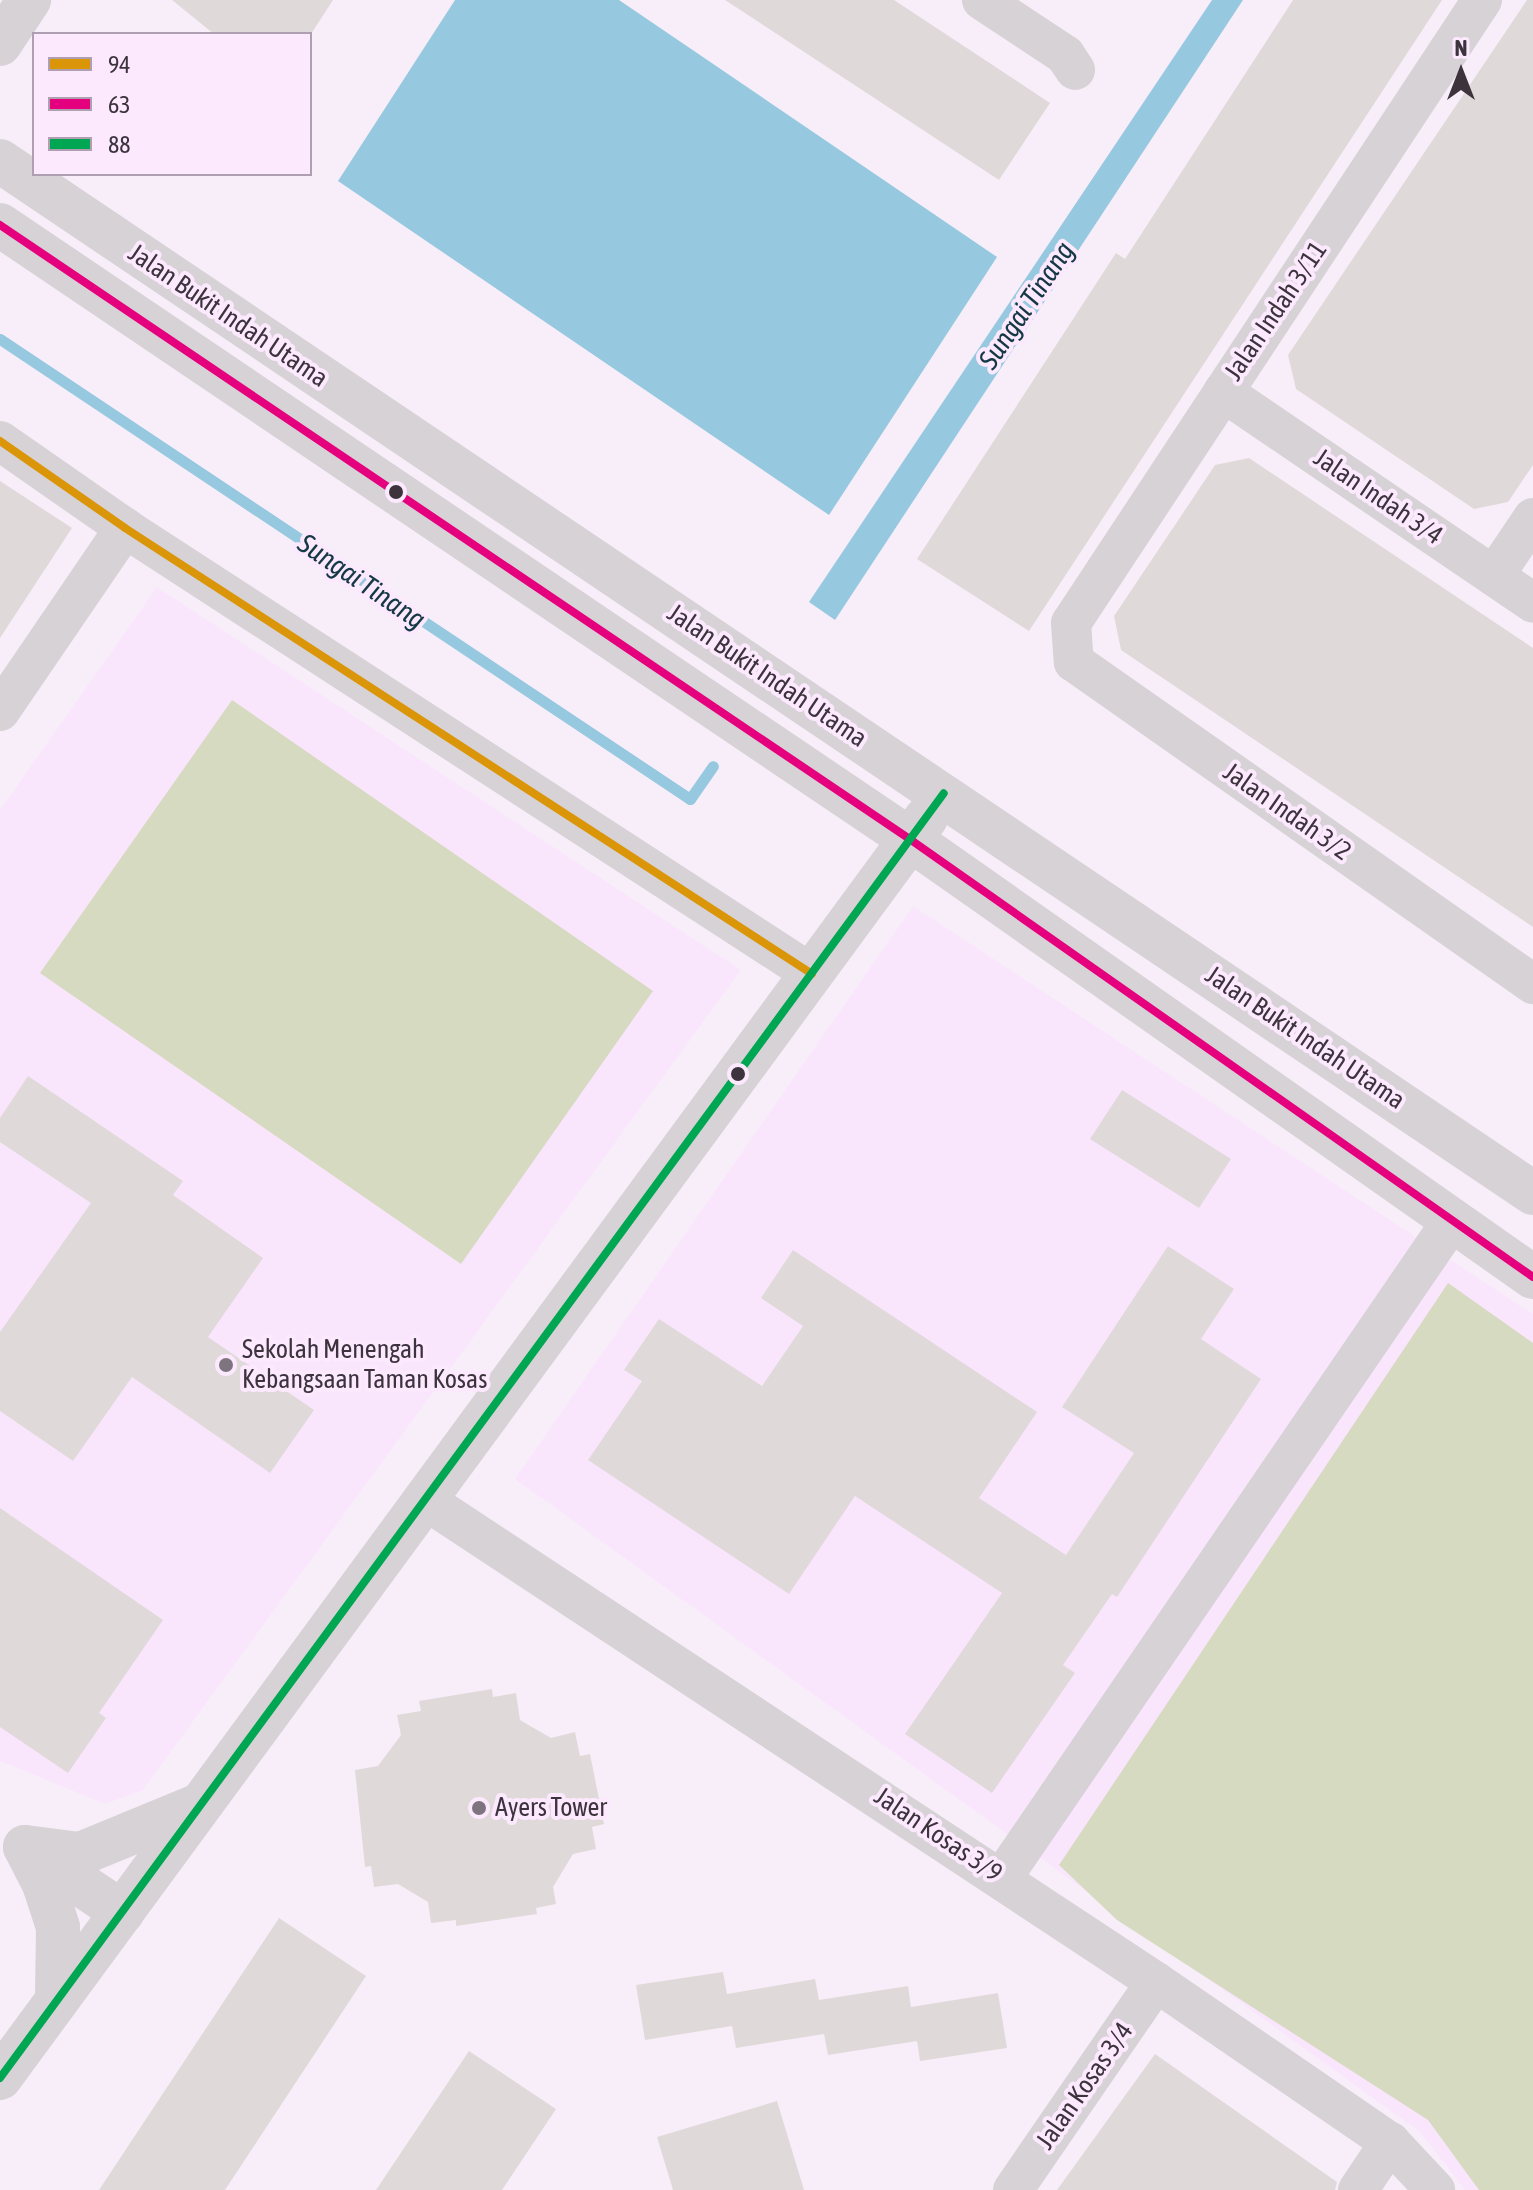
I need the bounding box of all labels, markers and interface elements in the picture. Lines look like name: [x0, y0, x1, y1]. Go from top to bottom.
legend: [32, 32, 312, 176]
north arrow: [1421, 32, 1501, 112]
text: N: [1455, 35, 1467, 61]
text: 94: [108, 51, 131, 78]
text: 63: [108, 91, 131, 118]
text: 88: [108, 131, 131, 158]
water label: Sungai Tinang: [971, 235, 1081, 375]
street label: Jalan Indah 3/11: [1218, 236, 1334, 386]
street label: Jalan Bukit Indah Utama: [122, 238, 334, 394]
street label: Jalan Indah 3/4: [1308, 443, 1448, 551]
unlabelled marker: [388, 484, 404, 500]
water label: Sungai Tinang: [292, 526, 432, 636]
street label: Jalan Bukit Indah Utama: [661, 598, 873, 754]
street label: Jalan Indah 3/2: [1217, 757, 1357, 867]
street label: Jalan Bukit Indah Utama: [1199, 960, 1411, 1116]
unlabelled marker: [730, 1066, 746, 1082]
place label: Sekolah Menengah Kebangsaan Taman Kosas: [242, 1334, 487, 1396]
marker: Sekolah Menengah Kebangsaan Taman Kosas: [217, 1356, 235, 1374]
street label: Jalan Kosas 3/9: [868, 1781, 1008, 1889]
place label: Ayers Tower: [495, 1792, 607, 1824]
marker: Ayers Tower: [470, 1799, 488, 1817]
street label: Jalan Kosas 3/4: [1030, 2017, 1140, 2155]

